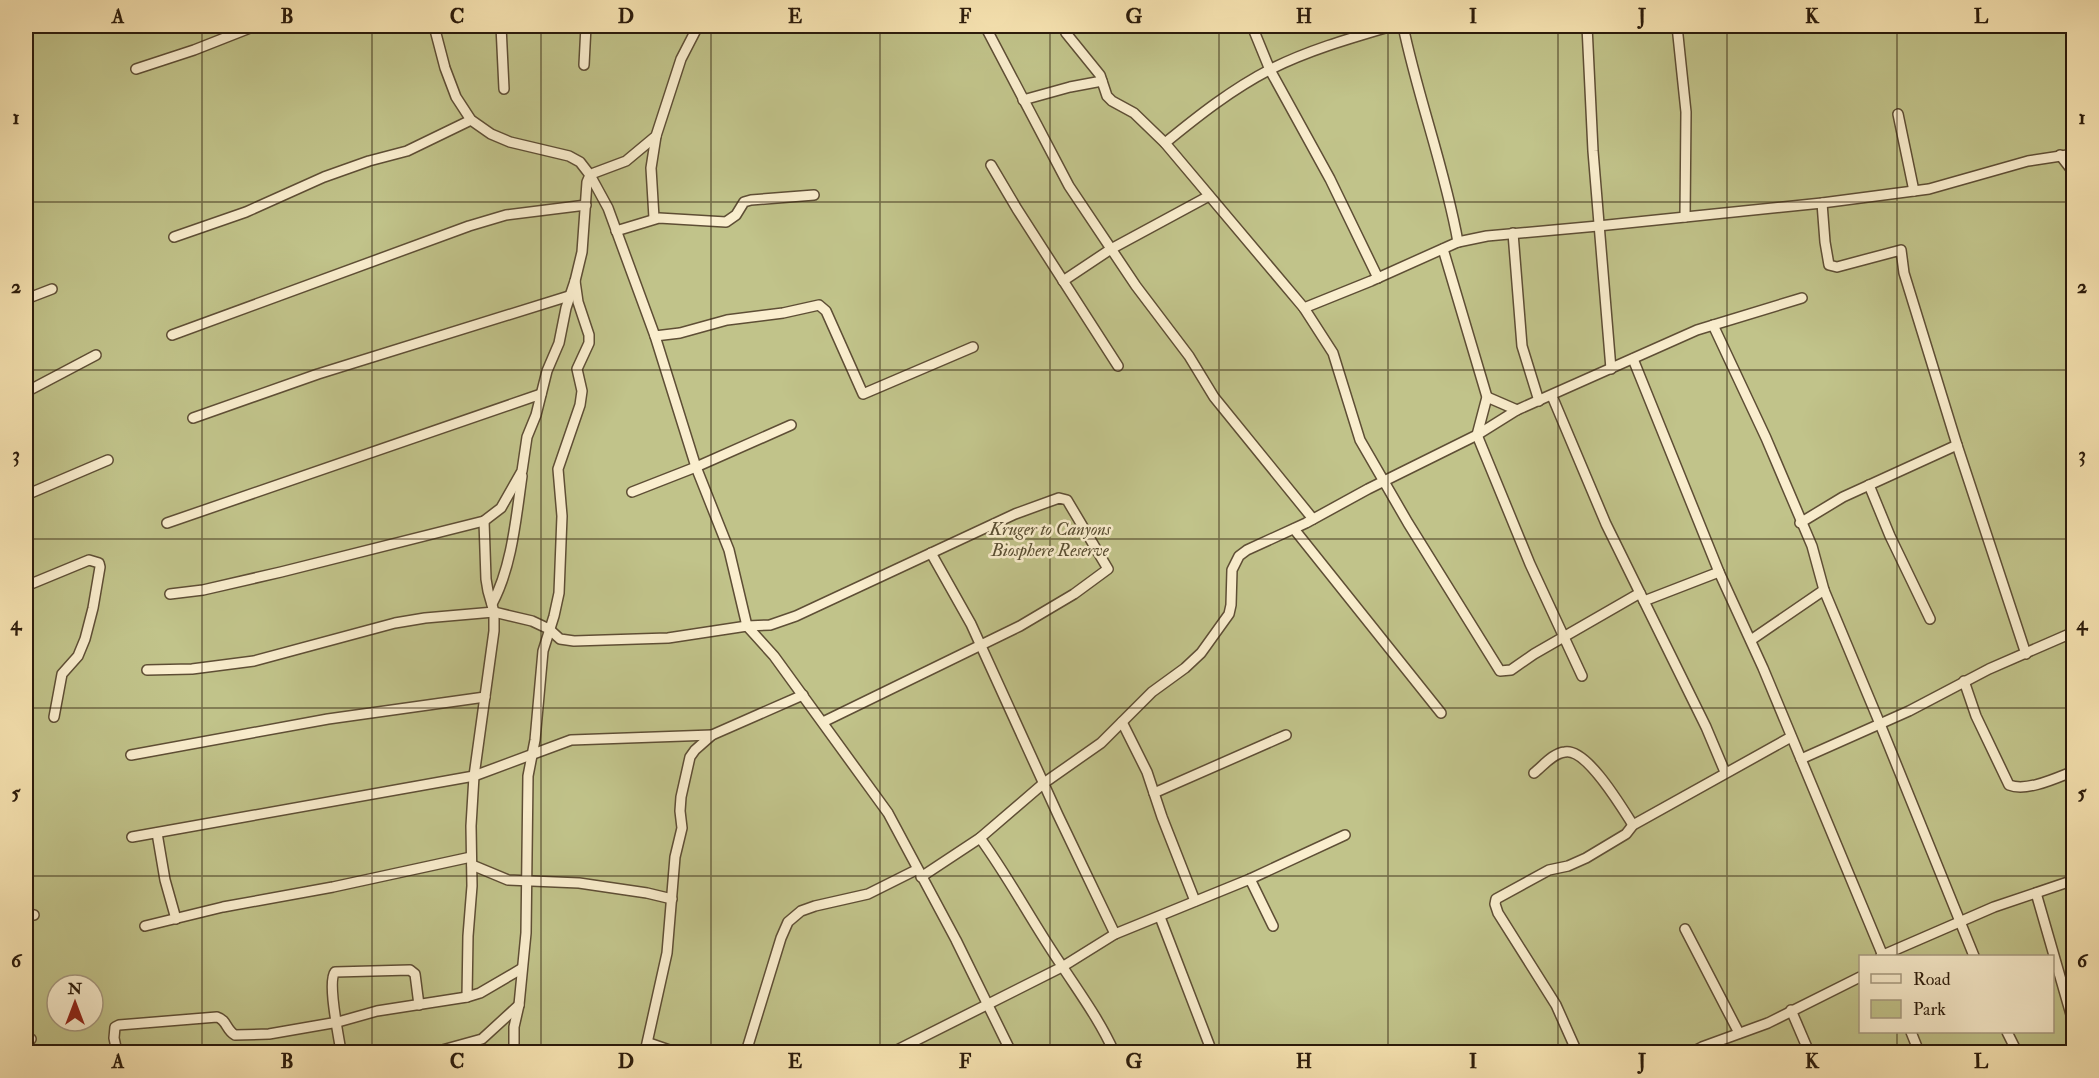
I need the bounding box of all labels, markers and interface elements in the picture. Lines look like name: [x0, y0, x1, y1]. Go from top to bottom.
text: A: [111, 4, 125, 29]
text: B: [280, 4, 294, 29]
text: C: [450, 4, 464, 29]
text: D: [618, 4, 634, 29]
text: E: [788, 4, 803, 29]
text: F: [959, 4, 972, 29]
text: G: [1126, 4, 1143, 29]
text: H: [1296, 4, 1312, 29]
text: I: [1469, 4, 1477, 29]
text: J: [1637, 4, 1646, 29]
text: K: [1805, 4, 1820, 29]
text: L: [1974, 4, 1989, 29]
text: 1: [12, 105, 20, 130]
text: 1: [2078, 105, 2086, 130]
text: 2: [11, 274, 21, 299]
text: 2: [2077, 274, 2087, 299]
text: 3: [12, 442, 20, 467]
text: 3: [2078, 442, 2086, 467]
park label: Kruger to Canyons Biosphere Reserve: [988, 518, 1112, 562]
text: 4: [10, 611, 23, 636]
text: 4: [2076, 611, 2089, 636]
text: 5: [12, 780, 22, 805]
text: 5: [2078, 780, 2088, 805]
text: 6: [11, 948, 23, 973]
text: 6: [2077, 948, 2089, 973]
legend: [1859, 955, 2054, 1033]
text: Road: [1913, 968, 1951, 991]
north arrow: [45, 973, 105, 1033]
text: N: [67, 979, 83, 999]
text: Park: [1913, 998, 1946, 1021]
text: A: [111, 1049, 125, 1074]
text: B: [280, 1049, 294, 1074]
text: C: [450, 1049, 464, 1074]
text: D: [618, 1049, 634, 1074]
text: E: [788, 1049, 803, 1074]
text: F: [959, 1049, 972, 1074]
text: G: [1126, 1049, 1143, 1074]
text: H: [1296, 1049, 1312, 1074]
text: I: [1469, 1049, 1477, 1074]
text: J: [1637, 1049, 1646, 1074]
text: K: [1805, 1049, 1820, 1074]
text: L: [1974, 1049, 1989, 1074]

